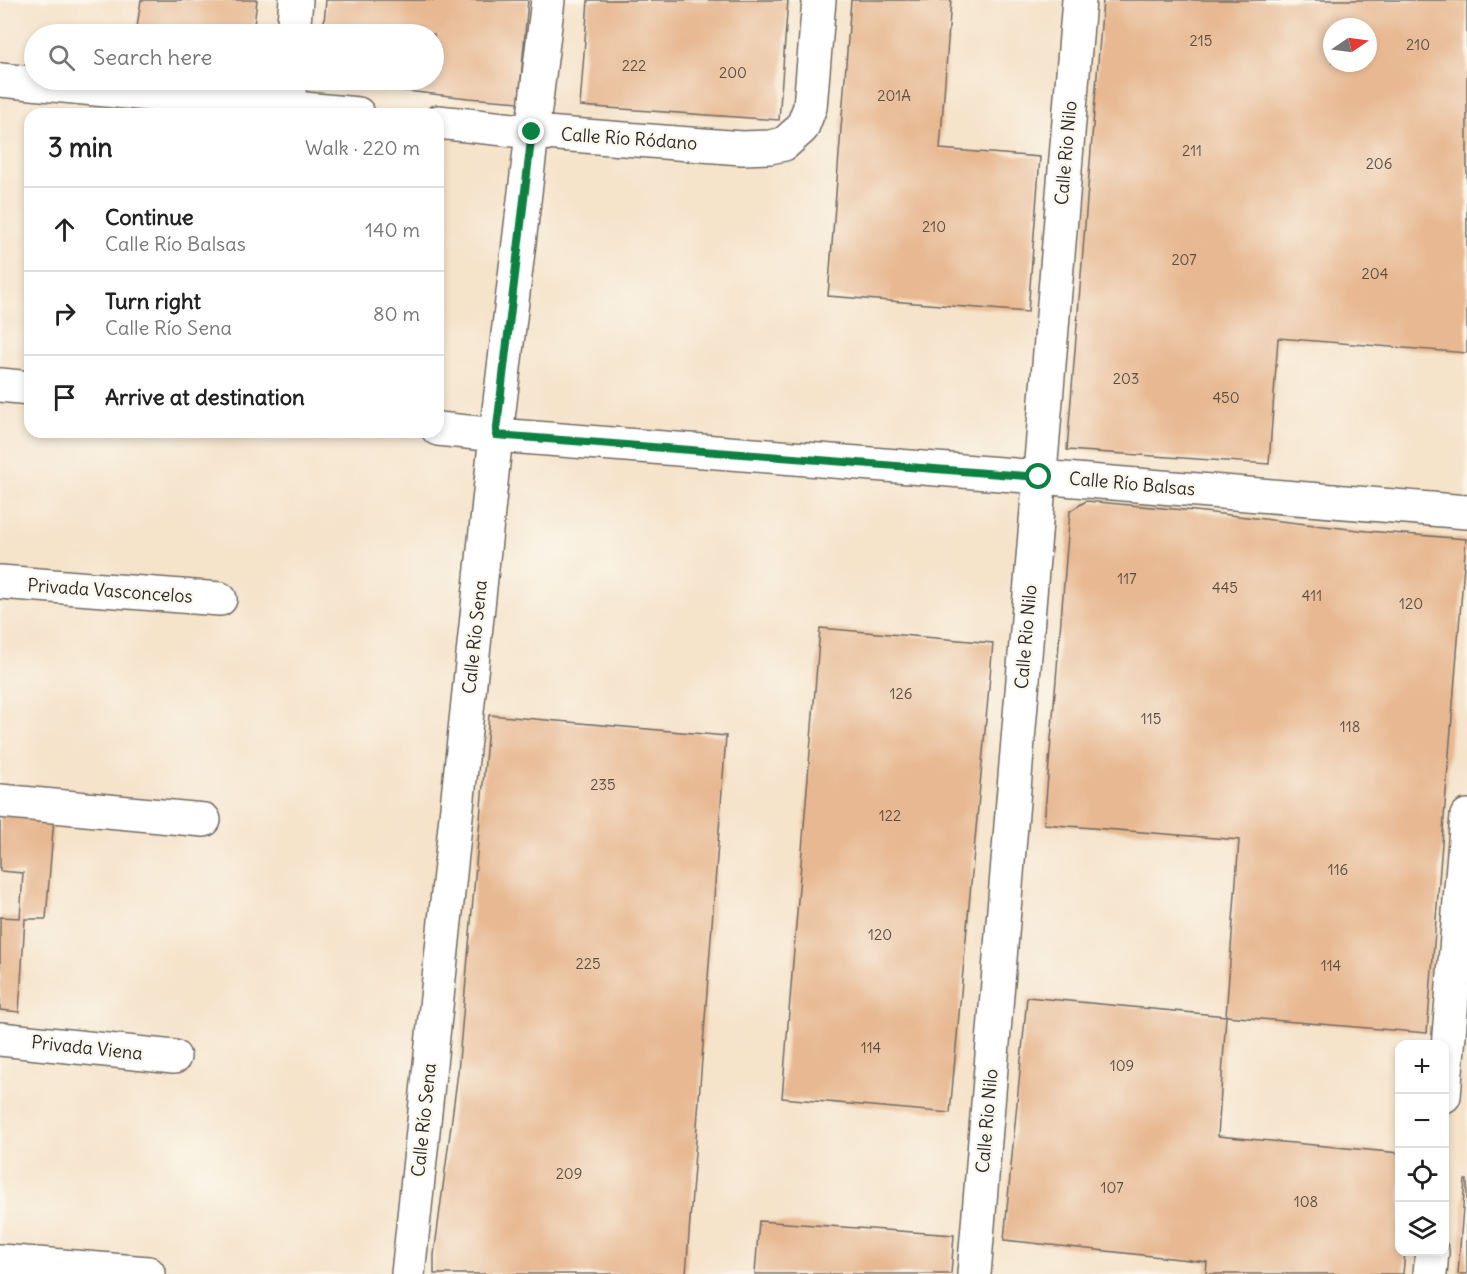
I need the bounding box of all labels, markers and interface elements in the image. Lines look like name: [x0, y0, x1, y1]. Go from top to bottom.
north arrow: [1323, 18, 1377, 72]
search box: [24, 24, 444, 90]
house number: 215: [1190, 31, 1212, 50]
house number: 210: [1406, 35, 1430, 54]
icon: search: [45, 41, 78, 74]
text: Search here: [93, 43, 212, 71]
house number: 222: [622, 56, 646, 75]
house number: 200: [719, 63, 747, 82]
house number: 201A: [877, 86, 911, 105]
street label: Calle Rio Nilo: [1049, 100, 1082, 206]
route end: [518, 118, 544, 144]
street label: Calle Río Ródano: [560, 122, 698, 155]
text: 3 min: [48, 131, 113, 164]
text: Walk · 220 m: [305, 135, 420, 160]
house number: 211: [1182, 141, 1202, 160]
house number: 206: [1366, 154, 1392, 173]
text: Continue: [105, 203, 194, 231]
icon: ahead: [48, 213, 81, 246]
text: 140 m: [365, 217, 420, 242]
house number: 210: [922, 217, 946, 236]
text: Calle Río Balsas: [105, 231, 246, 256]
house number: 207: [1171, 250, 1197, 269]
house number: 204: [1362, 264, 1389, 283]
text: Turn right: [105, 287, 201, 315]
icon: right: [48, 297, 81, 330]
text: 80 m: [373, 301, 420, 326]
text: Calle Río Sena: [105, 315, 232, 340]
house number: 203: [1113, 369, 1139, 388]
icon: arrive: [48, 381, 81, 414]
text: Arrive at destination: [105, 383, 305, 411]
house number: 450: [1212, 388, 1240, 407]
route start: [1025, 463, 1051, 489]
street label: Calle Río Balsas: [1068, 467, 1196, 500]
house number: 117: [1117, 569, 1137, 588]
street label: Privada Vasconcelos: [27, 573, 193, 608]
house number: 445: [1212, 578, 1238, 597]
street label: Calle Río Sena: [457, 579, 492, 695]
street label: Calle Rio Nilo: [1009, 584, 1042, 690]
house number: 411: [1302, 586, 1322, 605]
house number: 120: [1399, 594, 1423, 613]
house number: 126: [890, 684, 912, 703]
house number: 115: [1141, 709, 1161, 728]
house number: 118: [1340, 717, 1360, 736]
house number: 235: [590, 775, 616, 794]
house number: 122: [879, 806, 901, 825]
house number: 116: [1328, 860, 1348, 879]
house number: 120: [868, 925, 892, 944]
house number: 225: [575, 954, 601, 973]
house number: 114: [1321, 956, 1342, 975]
street label: Privada Viena: [30, 1030, 144, 1065]
house number: 114: [861, 1038, 882, 1057]
map controls: [1395, 1040, 1449, 1256]
button: +: [1395, 1040, 1449, 1094]
house number: 109: [1110, 1056, 1134, 1075]
street label: Calle Río Sena: [406, 1062, 441, 1178]
street label: Calle Rio Nilo: [970, 1068, 1003, 1174]
button: −: [1395, 1094, 1449, 1148]
button: locate: [1395, 1148, 1449, 1202]
house number: 209: [556, 1164, 582, 1183]
house number: 107: [1101, 1178, 1123, 1197]
house number: 108: [1294, 1192, 1318, 1211]
button: layers: [1395, 1202, 1449, 1256]

